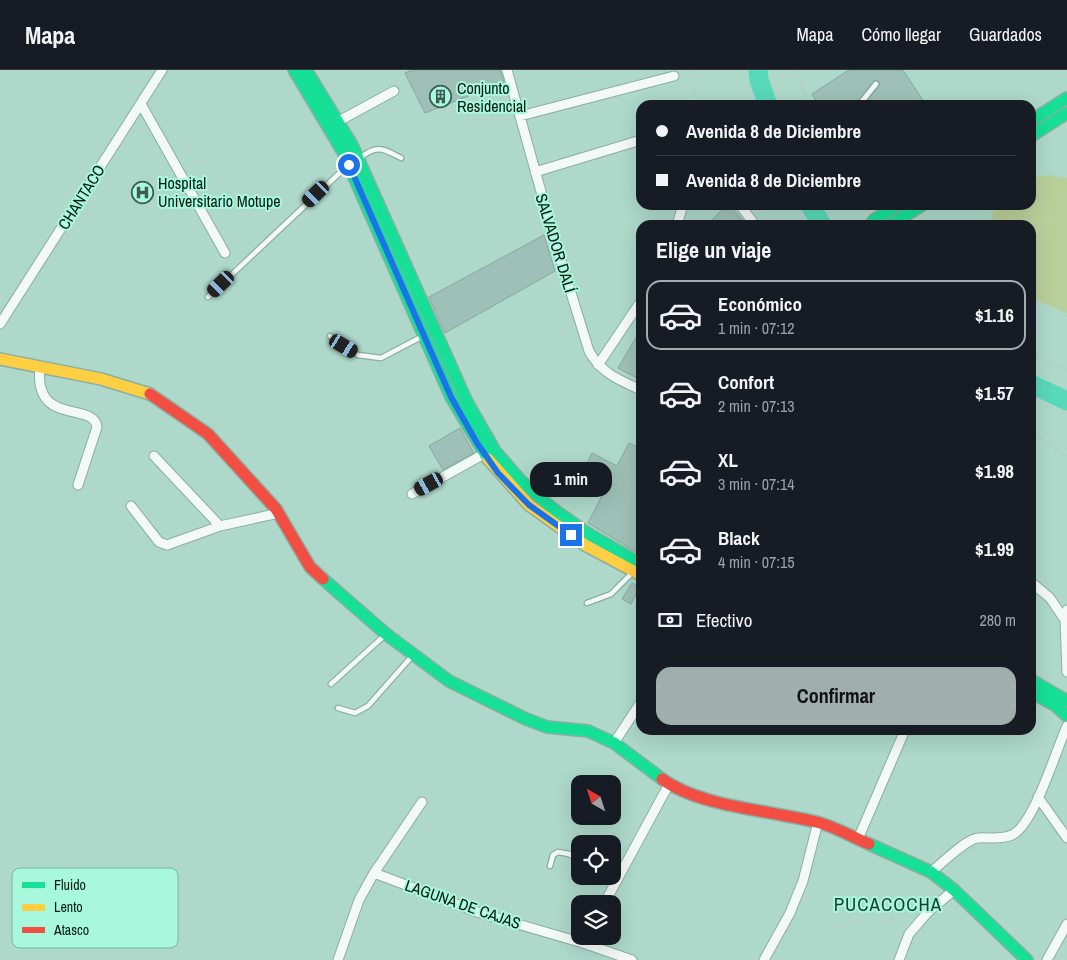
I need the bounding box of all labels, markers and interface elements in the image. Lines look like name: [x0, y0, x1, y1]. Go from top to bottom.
text: Mapa: [25, 19, 75, 51]
text: Mapa: [796, 22, 833, 47]
text: Cómo llegar: [861, 22, 941, 47]
text: Guardados: [969, 22, 1042, 47]
place label: Conjunto Residencial: [457, 77, 526, 117]
building icon: Conjunto Residencial: [429, 85, 453, 109]
text: Avenida 8 de Diciembre: [686, 118, 861, 144]
route start: [338, 154, 360, 176]
street label: CHANTACO: [52, 160, 110, 234]
text: Avenida 8 de Diciembre: [686, 167, 861, 193]
place label: Hospital Universitario Motupe: [158, 172, 281, 212]
car: [299, 178, 332, 210]
hospital icon: Hospital Universitario Motupe: [130, 180, 154, 204]
street label: SALVADOR DALÍ: [531, 191, 582, 295]
text: Elige un viaje: [656, 235, 771, 265]
car: [204, 268, 237, 300]
text: Económico: [718, 291, 802, 317]
icon: car: [658, 293, 703, 338]
text: $1.16: [975, 302, 1014, 328]
text: 1 min · 07:12: [718, 317, 795, 339]
car: [327, 332, 360, 360]
text: Confort: [718, 369, 774, 395]
icon: car: [658, 371, 703, 416]
text: $1.57: [975, 380, 1014, 406]
text: 2 min · 07:13: [718, 395, 795, 417]
text: XL: [718, 447, 738, 473]
icon: car: [658, 449, 703, 494]
text: $1.98: [975, 458, 1014, 484]
callout: 1 min: [530, 462, 612, 498]
text: 1 min: [554, 468, 588, 490]
car: [412, 470, 445, 498]
text: 3 min · 07:14: [718, 473, 795, 495]
route end: [560, 524, 582, 546]
text: Black: [718, 525, 760, 551]
icon: car: [658, 527, 703, 572]
text: $1.99: [975, 536, 1014, 562]
text: 4 min · 07:15: [718, 551, 795, 573]
icon: cash: [656, 606, 684, 634]
text: Efectivo: [696, 607, 752, 633]
text: 280 m: [980, 609, 1016, 631]
button: Confirmar: [656, 667, 1016, 725]
north arrow: [571, 775, 621, 825]
map controls: [571, 775, 621, 945]
button: locate: [571, 835, 621, 885]
legend: [12, 868, 178, 948]
street label: LAGUNA DE CAJAS: [402, 874, 524, 934]
text: Fluido: [54, 876, 86, 894]
district label: PUCACOCHA: [834, 891, 942, 917]
button: layers: [571, 895, 621, 945]
text: Lento: [54, 898, 83, 916]
text: Atasco: [53, 921, 89, 939]

